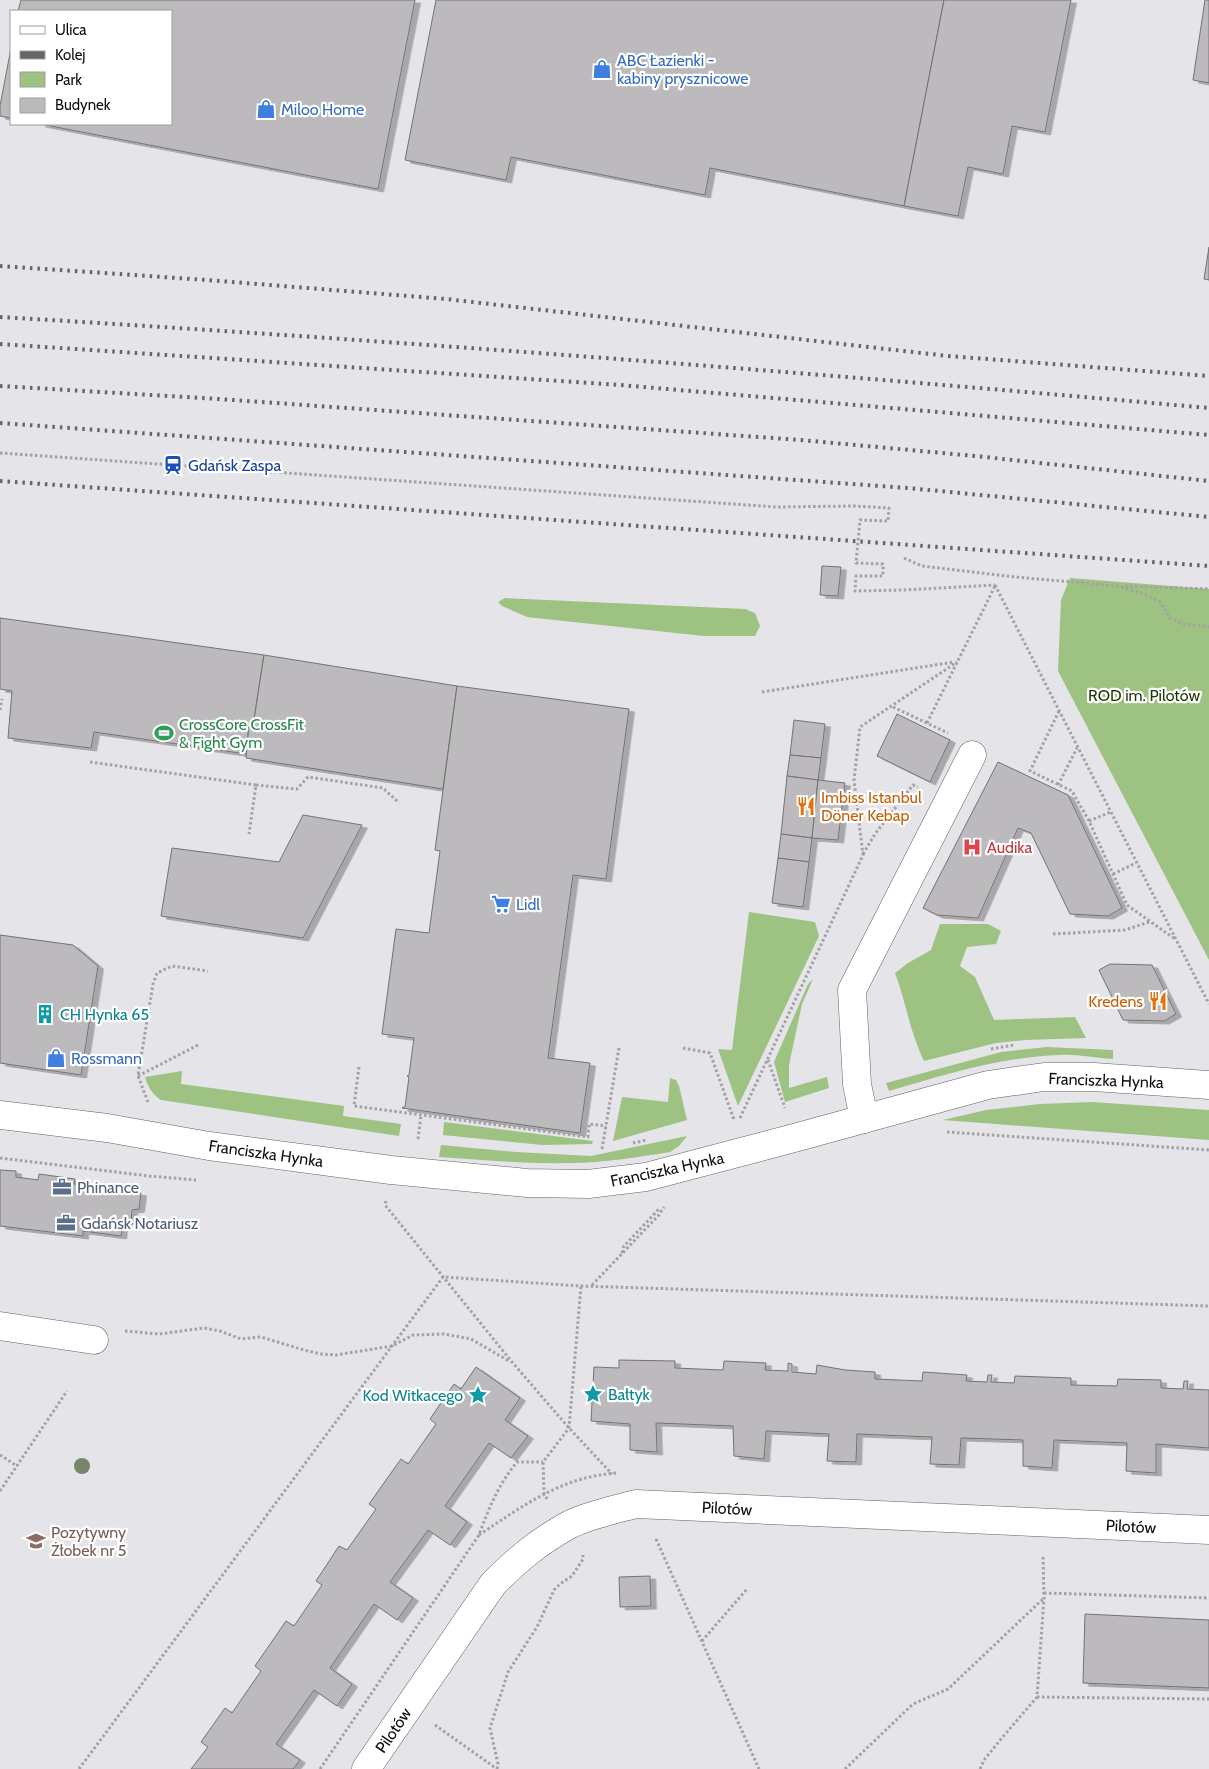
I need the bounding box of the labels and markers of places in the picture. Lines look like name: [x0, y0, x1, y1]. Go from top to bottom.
place label: ABC Łazienki - kabiny prysznicowe: [617, 51, 749, 88]
shop icon: ABC Łazienki - kabiny prysznicowe: [591, 58, 613, 80]
shop icon: Miloo Home: [255, 98, 277, 120]
place label: Miloo Home: [281, 100, 364, 119]
station icon: Gdańsk Zaspa: [162, 454, 184, 476]
place label: Gdańsk Zaspa: [188, 456, 281, 475]
place label: CrossCore CrossFit & Fight Gym: [179, 715, 305, 752]
sports icon: CrossCore CrossFit & Fight Gym: [153, 722, 175, 744]
place label: Imbiss Istanbul Döner Kebap: [821, 788, 922, 825]
restaurant icon: Imbiss Istanbul Döner Kebap: [795, 795, 817, 817]
hospital icon: Audika: [961, 836, 983, 858]
place label: Audika: [987, 838, 1032, 857]
supermarket icon: Lidl: [490, 893, 512, 915]
place label: Lidl: [516, 895, 540, 914]
restaurant icon: Kredens: [1147, 990, 1169, 1012]
place label: Kredens: [1088, 992, 1143, 1011]
building icon: CH Hynka 65: [34, 1003, 56, 1025]
place label: CH Hynka 65: [60, 1005, 149, 1024]
shop icon: Rossmann: [45, 1047, 67, 1069]
place label: Rossmann: [71, 1049, 142, 1068]
office icon: Phinance: [51, 1176, 73, 1198]
place label: Phinance: [77, 1178, 139, 1197]
office icon: Gdańsk Notariusz: [55, 1212, 77, 1234]
place label: Gdańsk Notariusz: [81, 1214, 199, 1233]
place icon: Bałtyk: [582, 1383, 604, 1405]
place icon: Kod Witkacego: [467, 1384, 489, 1406]
place label: Bałtyk: [608, 1385, 650, 1404]
place label: Kod Witkacego: [362, 1386, 463, 1405]
place label: Pozytywny Żłobek nr 5: [51, 1523, 126, 1560]
school or university icon: Pozytywny Żłobek nr 5: [25, 1530, 47, 1552]

